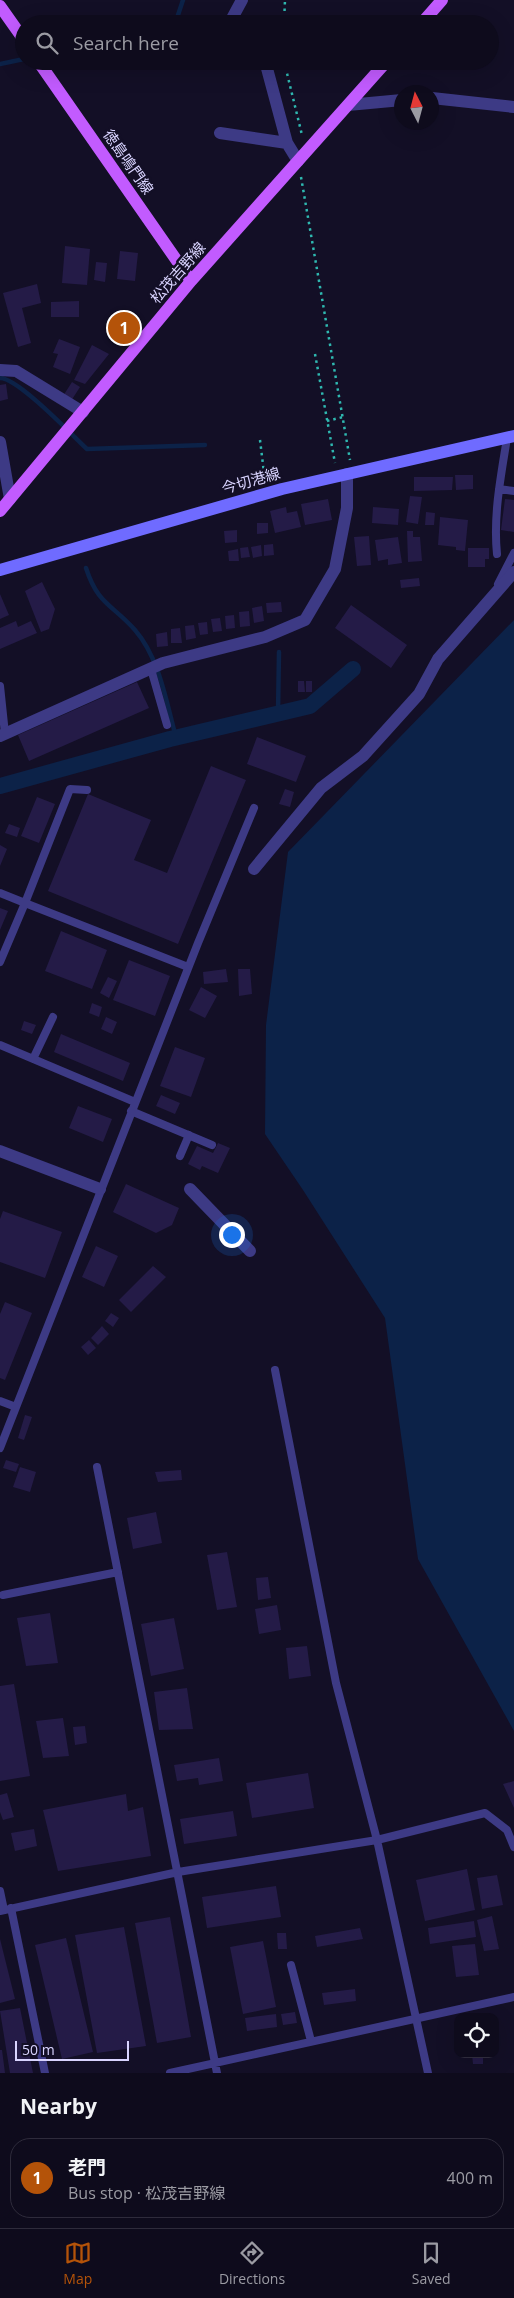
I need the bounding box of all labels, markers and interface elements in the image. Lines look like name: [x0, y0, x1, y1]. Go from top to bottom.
search box: [15, 15, 499, 70]
icon: search: [33, 29, 61, 57]
text: Search here: [73, 30, 179, 56]
north arrow: [394, 85, 439, 130]
street label: 徳島鳴門線: [99, 125, 159, 198]
street label: 松茂吉野線: [145, 237, 209, 307]
pin: 1: [108, 309, 140, 347]
street label: 今切港線: [219, 462, 282, 498]
your location: [219, 1222, 245, 1248]
map controls: [454, 2013, 499, 2058]
button: locate: [454, 2013, 499, 2058]
scale bar: [15, 2038, 129, 2061]
text: 50 m: [22, 2040, 55, 2059]
text: Nearby: [20, 2092, 97, 2120]
text: 老門: [68, 2154, 106, 2180]
text: 1: [32, 2167, 42, 2189]
text: 400 m: [447, 2167, 493, 2189]
text: Bus stop · 松茂吉野線: [68, 2182, 225, 2204]
tab: Map: [63, 2239, 92, 2288]
tab: Directions: [219, 2239, 285, 2288]
tab: Saved: [412, 2239, 451, 2288]

